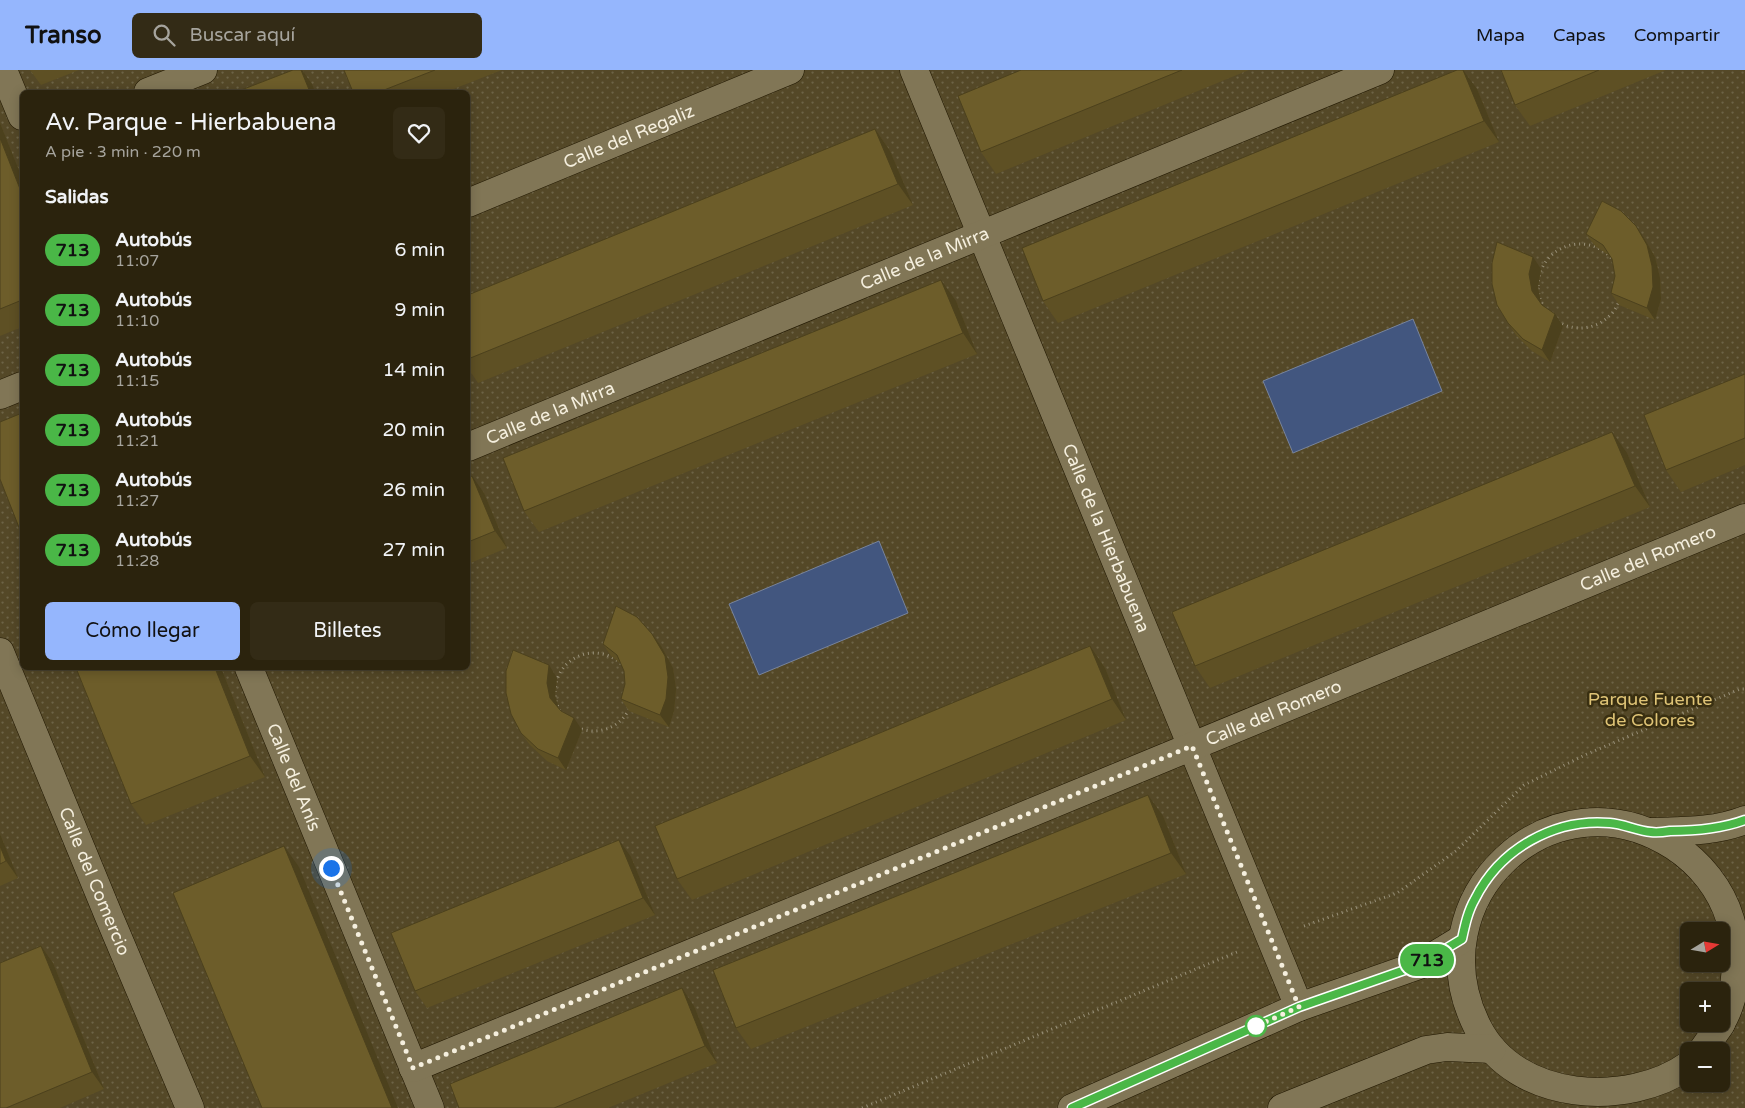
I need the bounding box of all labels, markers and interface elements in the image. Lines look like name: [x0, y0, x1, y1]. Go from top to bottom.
search box: [132, 13, 482, 58]
text: Transo: [25, 21, 102, 50]
icon: search: [150, 21, 178, 49]
text: Buscar aquí: [190, 24, 295, 46]
text: Mapa: [1476, 24, 1525, 46]
text: Capas: [1553, 24, 1606, 46]
text: Compartir: [1634, 24, 1720, 46]
street label: Calle del Regaliz: [560, 100, 698, 173]
button: heart: [393, 107, 445, 159]
text: Av. Parque - Hierbabuena: [45, 108, 336, 137]
text: A pie · 3 min · 220 m: [45, 142, 201, 162]
text: Salidas: [45, 186, 109, 208]
street label: Calle de la Mirra: [857, 222, 992, 295]
text: Autobús: [115, 229, 192, 251]
text: 713: [56, 239, 89, 261]
text: 6 min: [394, 239, 445, 261]
text: 11:07: [115, 251, 159, 271]
text: Autobús: [115, 289, 192, 311]
text: 713: [56, 299, 89, 321]
text: 9 min: [394, 299, 445, 321]
text: 11:10: [115, 311, 159, 331]
text: Autobús: [115, 349, 192, 371]
text: 713: [56, 359, 89, 381]
text: 14 min: [382, 359, 445, 381]
text: 11:15: [115, 371, 159, 391]
street label: Calle de la Mirra: [482, 377, 618, 449]
text: Autobús: [115, 409, 192, 431]
text: 713: [56, 419, 89, 441]
text: 20 min: [382, 419, 445, 441]
text: 11:21: [115, 431, 159, 451]
street label: Calle de la Hierbabuena: [1058, 440, 1155, 636]
text: Autobús: [115, 469, 192, 491]
text: 713: [56, 479, 89, 501]
text: 26 min: [382, 479, 445, 501]
text: 11:27: [115, 491, 159, 511]
street label: Calle del Romero: [1577, 520, 1719, 596]
text: Autobús: [115, 529, 192, 551]
text: 713: [56, 539, 89, 561]
text: 27 min: [382, 539, 445, 561]
text: 11:28: [115, 551, 159, 571]
button: Cómo llegar: [45, 602, 240, 660]
button: Billetes: [250, 602, 445, 660]
street label: Calle del Romero: [1202, 675, 1345, 751]
park label: Parque Fuente de Colores: [1588, 688, 1712, 731]
street label: Calle del Anís: [262, 720, 326, 834]
street label: Calle del Comercio: [54, 804, 135, 959]
your location: [319, 856, 344, 881]
north arrow: [1680, 922, 1730, 972]
map controls: [1680, 922, 1730, 1092]
line badge: 713: [1398, 944, 1456, 976]
text: 713: [1410, 949, 1444, 971]
button: +: [1680, 982, 1730, 1032]
unlabelled marker: [1245, 1015, 1267, 1037]
button: −: [1680, 1042, 1730, 1092]

